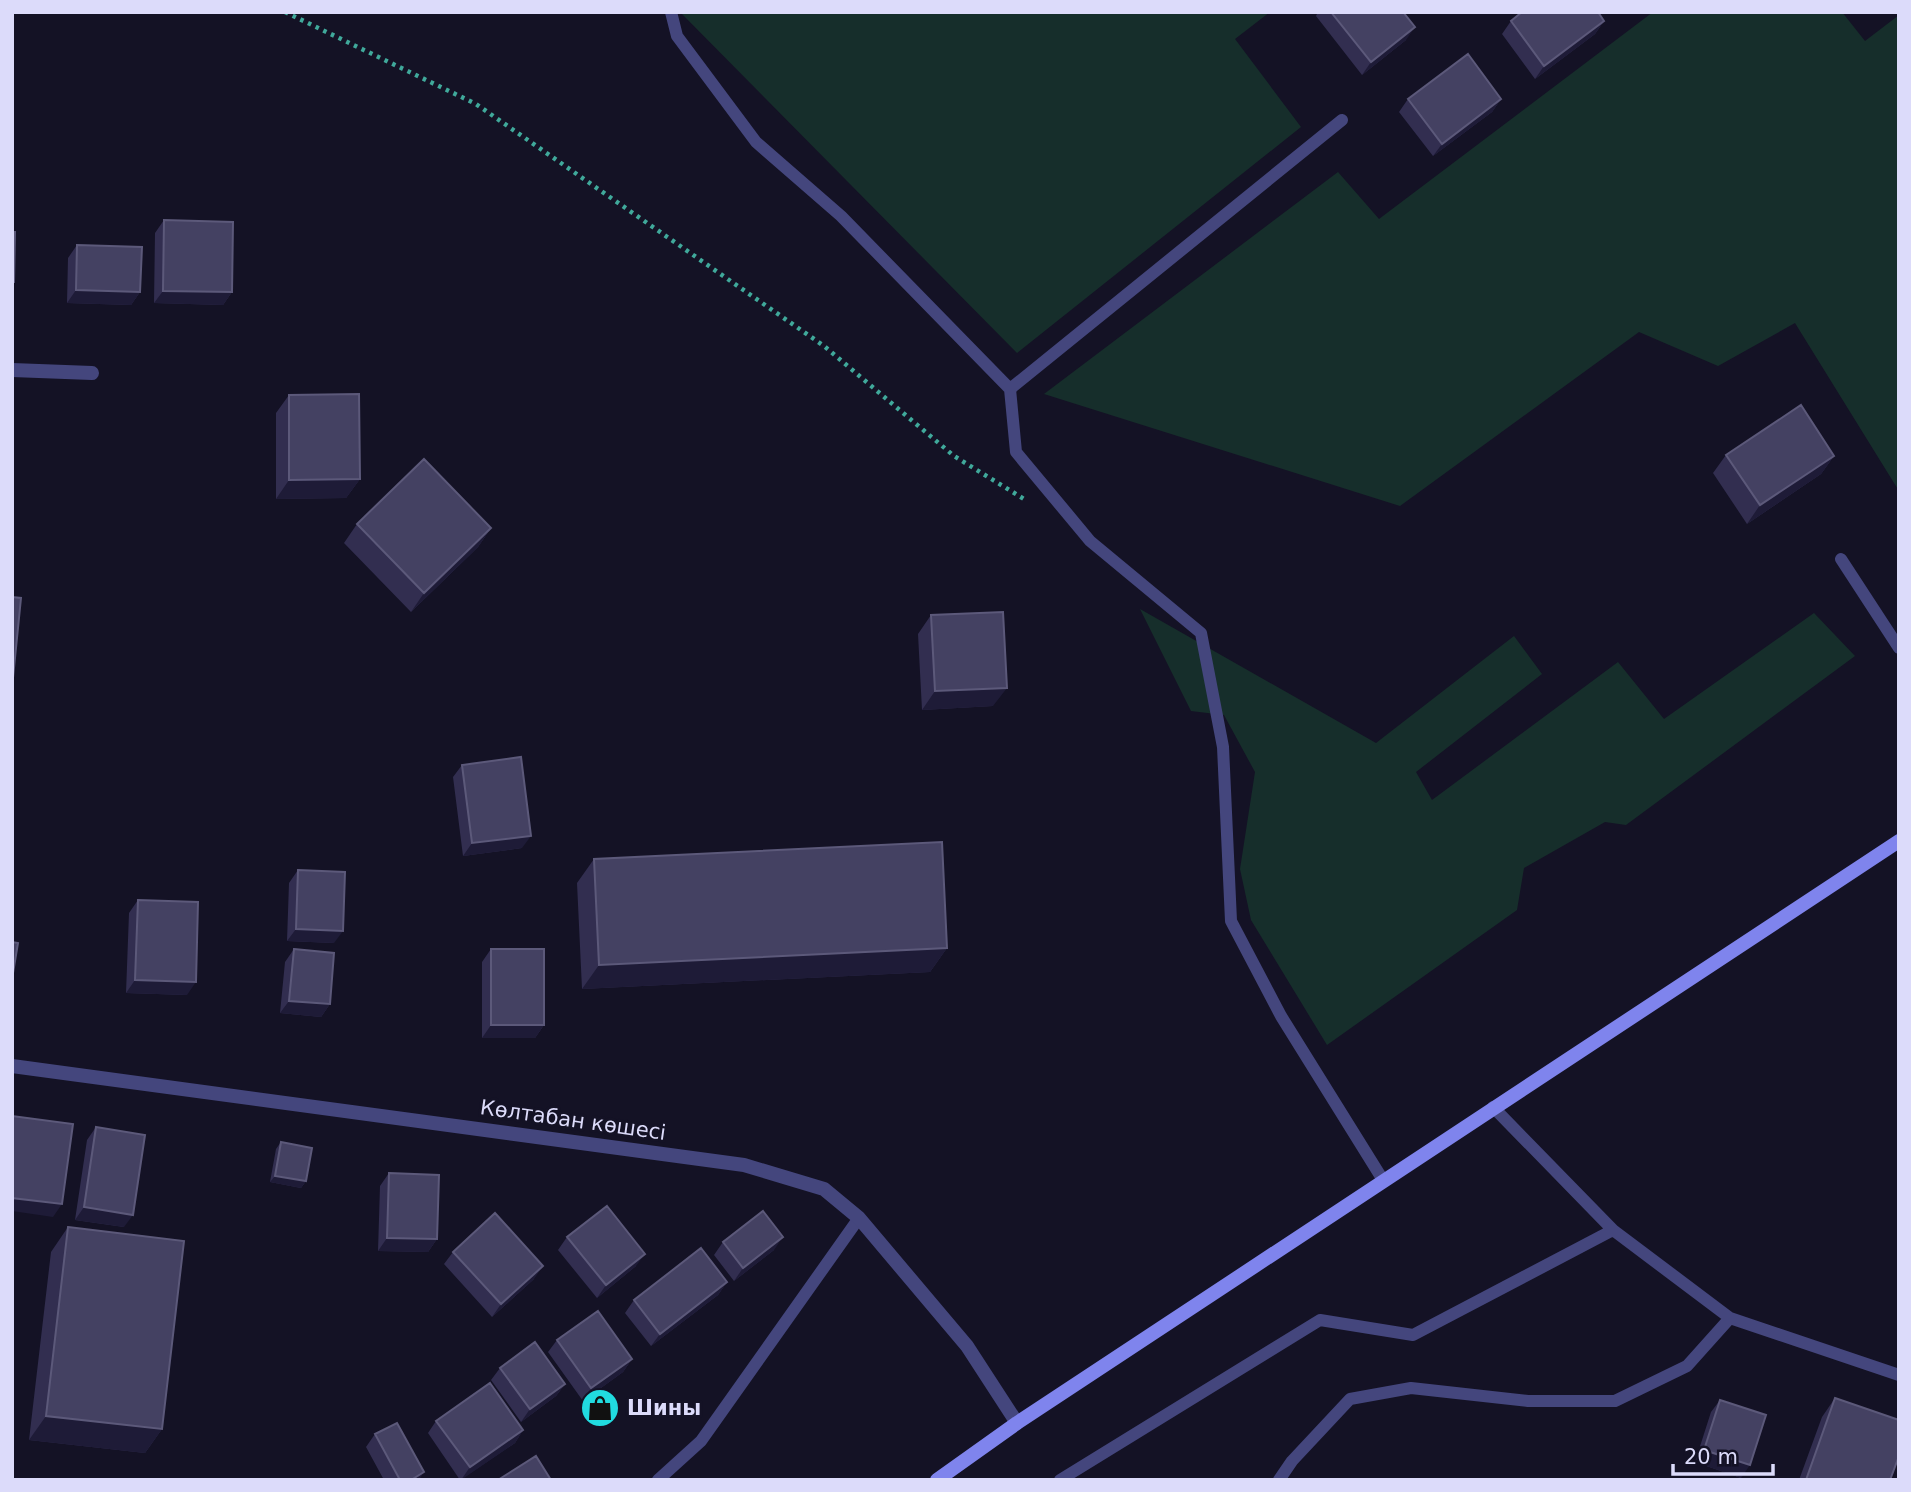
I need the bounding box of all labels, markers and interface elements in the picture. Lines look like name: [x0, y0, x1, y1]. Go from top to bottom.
street label: Көлтабан көшесі: [478, 1095, 668, 1145]
shop icon: Шины: [579, 1387, 621, 1429]
place label: Шины: [627, 1396, 701, 1420]
scale bar: [1673, 1432, 1773, 1476]
text: 20 m: [1684, 1445, 1738, 1469]

